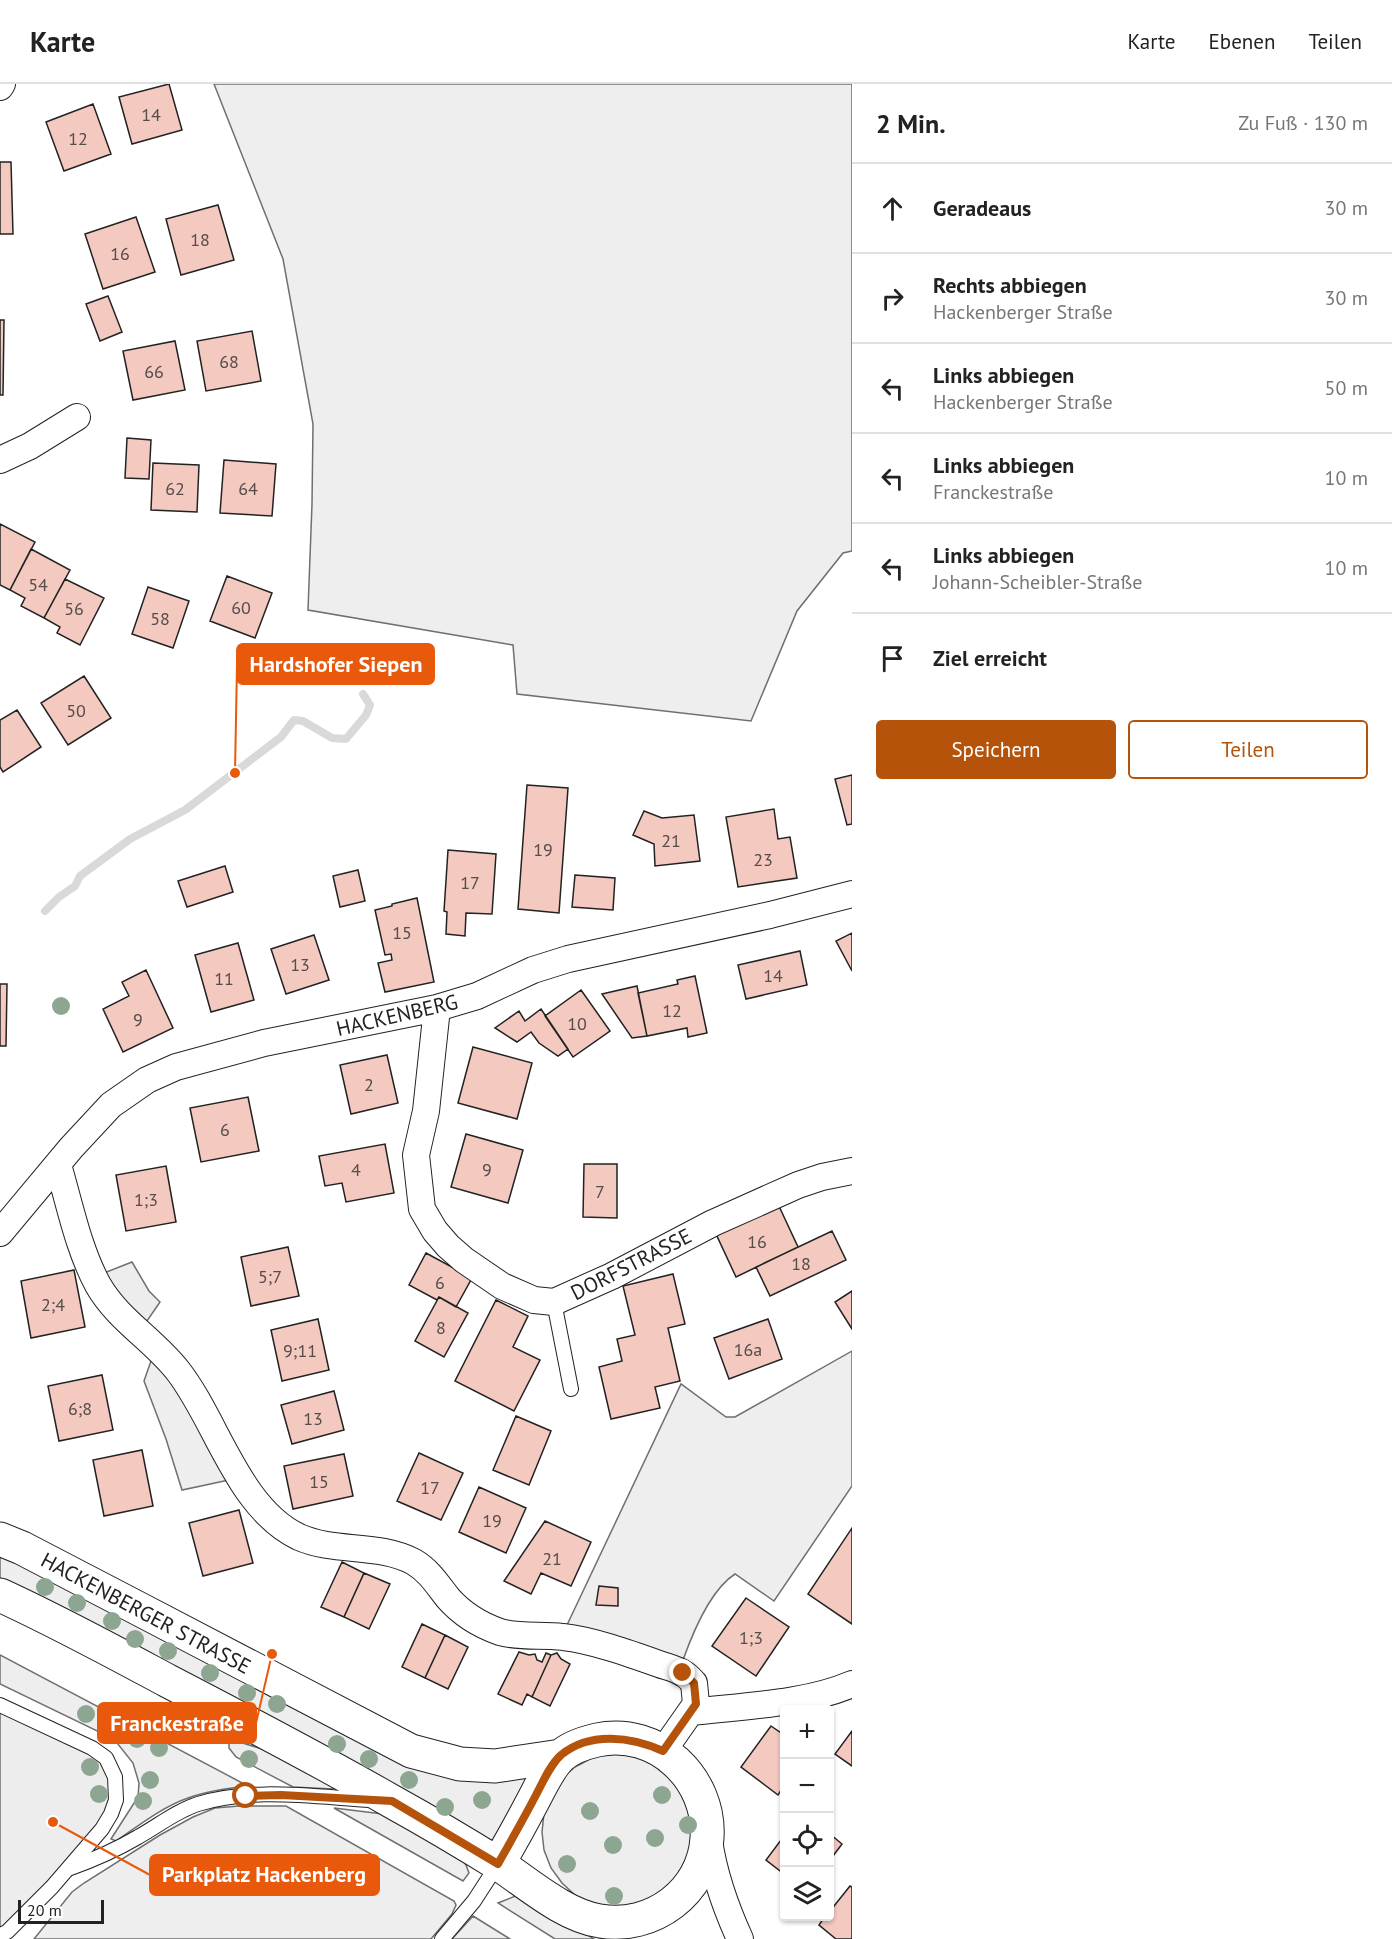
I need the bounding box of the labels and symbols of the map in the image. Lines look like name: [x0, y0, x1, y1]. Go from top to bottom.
house number: 14: [141, 103, 161, 126]
house number: 12: [68, 127, 88, 150]
house number: 18: [190, 228, 210, 251]
house number: 16: [110, 242, 130, 265]
house number: 68: [219, 350, 239, 373]
house number: 66: [144, 360, 164, 383]
house number: 62: [165, 477, 185, 500]
house number: 64: [238, 477, 258, 500]
house number: 54: [28, 573, 48, 596]
house number: 60: [231, 596, 251, 619]
house number: 56: [64, 597, 84, 620]
house number: 58: [150, 607, 170, 630]
callout: Hardshofer Siepen: [237, 644, 434, 684]
text: Hardshofer Siepen: [250, 650, 422, 678]
house number: 50: [66, 699, 86, 722]
house number: 21: [661, 829, 681, 852]
house number: 19: [533, 838, 553, 861]
house number: 23: [753, 848, 773, 871]
house number: 17: [460, 871, 480, 894]
house number: 15: [392, 921, 412, 944]
house number: 13: [290, 953, 310, 976]
house number: 14: [763, 964, 783, 987]
house number: 11: [214, 967, 234, 990]
street label: HACKENBERG: [334, 988, 460, 1042]
house number: 12: [662, 999, 682, 1022]
house number: 9: [133, 1008, 143, 1031]
house number: 10: [567, 1012, 587, 1035]
house number: 2: [364, 1073, 374, 1096]
house number: 6: [220, 1118, 230, 1141]
house number: 4: [351, 1158, 361, 1181]
house number: 9: [482, 1158, 492, 1181]
house number: 7: [595, 1180, 605, 1203]
house number: 1;3: [134, 1188, 158, 1211]
street label: DORFSTRASSE: [566, 1222, 696, 1306]
house number: 16: [747, 1230, 767, 1253]
house number: 18: [791, 1252, 811, 1275]
house number: 5;7: [258, 1265, 282, 1288]
house number: 6: [435, 1271, 445, 1294]
house number: 2;4: [41, 1293, 65, 1316]
house number: 8: [436, 1316, 446, 1339]
house number: 16a: [734, 1338, 762, 1361]
house number: 9;11: [283, 1339, 317, 1362]
house number: 6;8: [68, 1397, 92, 1420]
house number: 13: [303, 1407, 323, 1430]
house number: 15: [309, 1470, 329, 1493]
house number: 17: [420, 1476, 440, 1499]
house number: 19: [482, 1509, 502, 1532]
street label: HACKENBERGER STRASSE: [36, 1546, 256, 1680]
house number: 21: [542, 1547, 562, 1570]
house number: 1;3: [739, 1626, 763, 1649]
route end: [669, 1659, 695, 1685]
callout: Franckestraße: [98, 1703, 256, 1743]
text: Franckestraße: [110, 1709, 244, 1737]
route start: [232, 1782, 258, 1808]
callout: Parkplatz Hackenberg: [150, 1855, 379, 1895]
text: Parkplatz Hackenberg: [162, 1860, 366, 1888]
scale bar: [18, 1897, 104, 1924]

